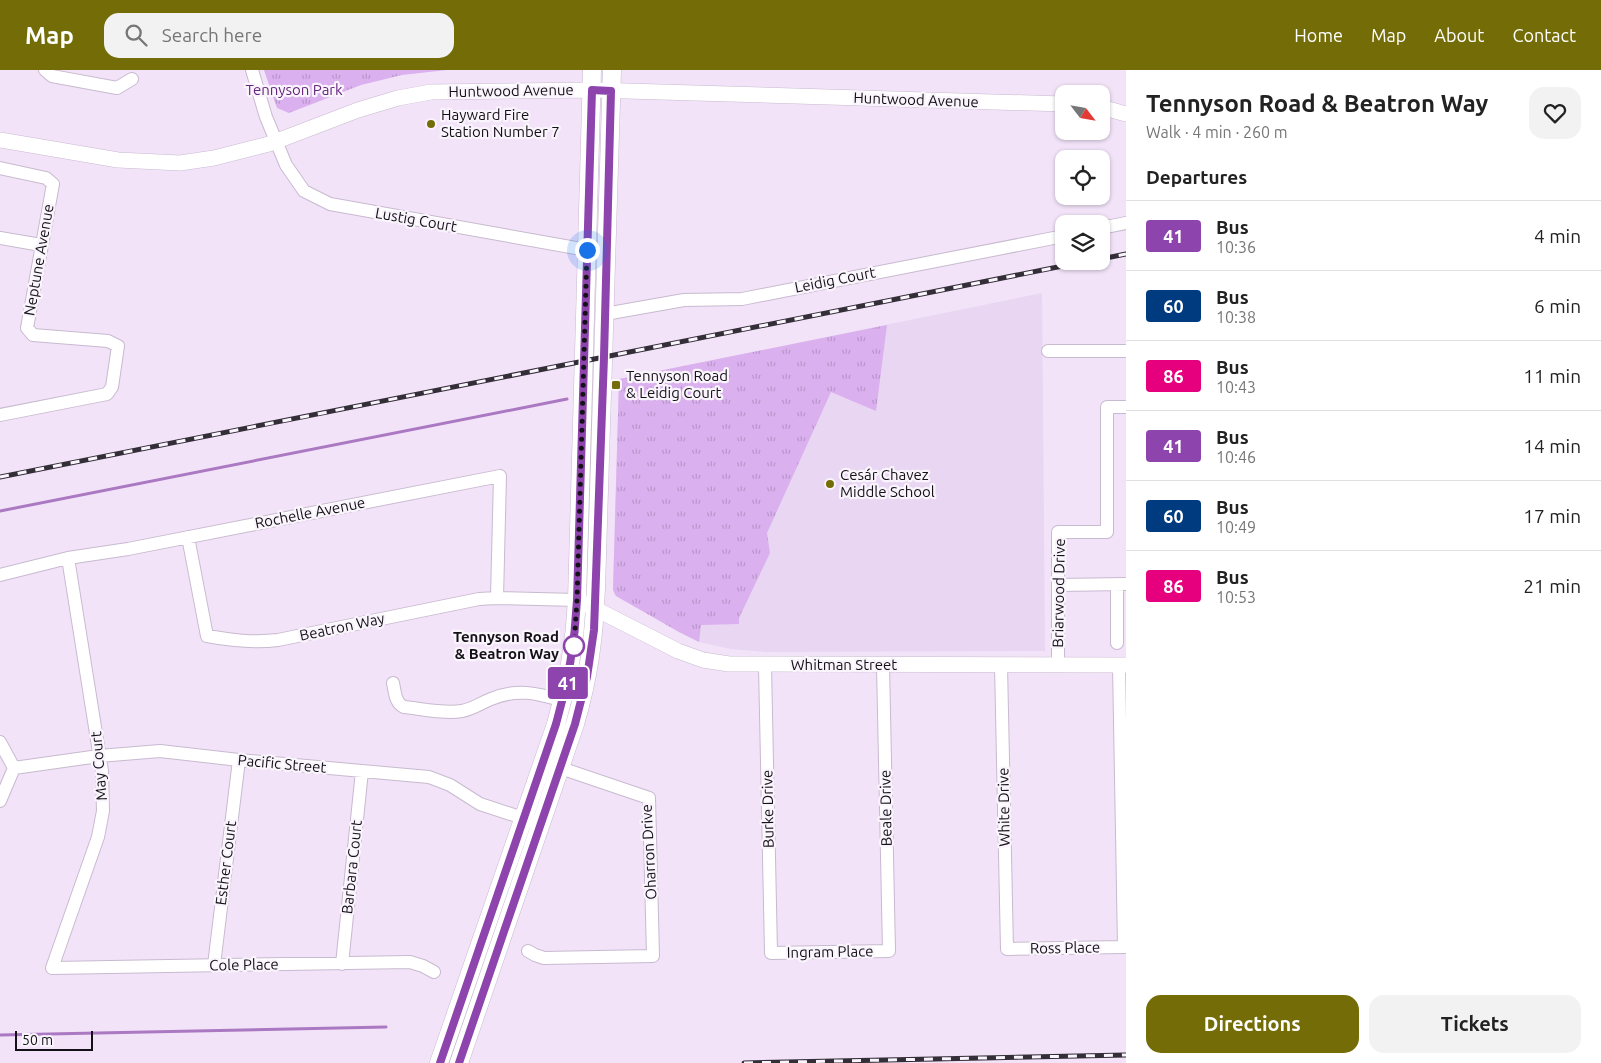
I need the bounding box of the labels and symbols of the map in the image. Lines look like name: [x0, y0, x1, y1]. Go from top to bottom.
park label: Tennyson Park: [245, 81, 343, 98]
street label: Huntwood Avenue: [448, 81, 574, 100]
north arrow: [1055, 85, 1110, 140]
street label: Huntwood Avenue: [853, 89, 979, 110]
place label: Hayward Fire Station Number 7: [441, 106, 560, 140]
marker: Hayward Fire Station Number 7: [425, 118, 437, 130]
street label: Neptune Avenue: [20, 203, 57, 317]
street label: Lustig Court: [374, 204, 458, 235]
your location: [575, 238, 600, 263]
street label: Leidig Court: [793, 263, 877, 296]
place label: Tennyson Road & Leidig Court: [626, 367, 728, 401]
marker: Tennyson Road & Leidig Court: [610, 379, 622, 391]
place label: Cesár Chavez Middle School: [840, 466, 935, 500]
marker: Cesár Chavez Middle School: [824, 478, 836, 490]
street label: Rochelle Avenue: [253, 493, 367, 532]
street label: Briarwood Drive: [1049, 538, 1068, 648]
street label: Beatron Way: [298, 609, 386, 644]
place label: Tennyson Road & Beatron Way: [453, 628, 559, 662]
marker: Tennyson Road & Beatron Way: [563, 635, 585, 657]
street label: Whitman Street: [791, 656, 897, 673]
line badge: 41: [546, 667, 590, 699]
street label: May Court: [87, 731, 110, 801]
street label: Pacific Street: [237, 751, 327, 776]
street label: White Drive: [994, 767, 1013, 847]
street label: Burke Drive: [758, 770, 777, 848]
street label: Beale Drive: [876, 770, 895, 846]
street label: Oharron Drive: [638, 804, 659, 900]
street label: Barbara Court: [338, 819, 365, 915]
street label: Esther Court: [212, 820, 239, 906]
street label: Ross Place: [1030, 938, 1100, 957]
street label: Ingram Place: [787, 942, 873, 961]
street label: Cole Place: [209, 955, 279, 974]
scale bar: [15, 1028, 92, 1051]

